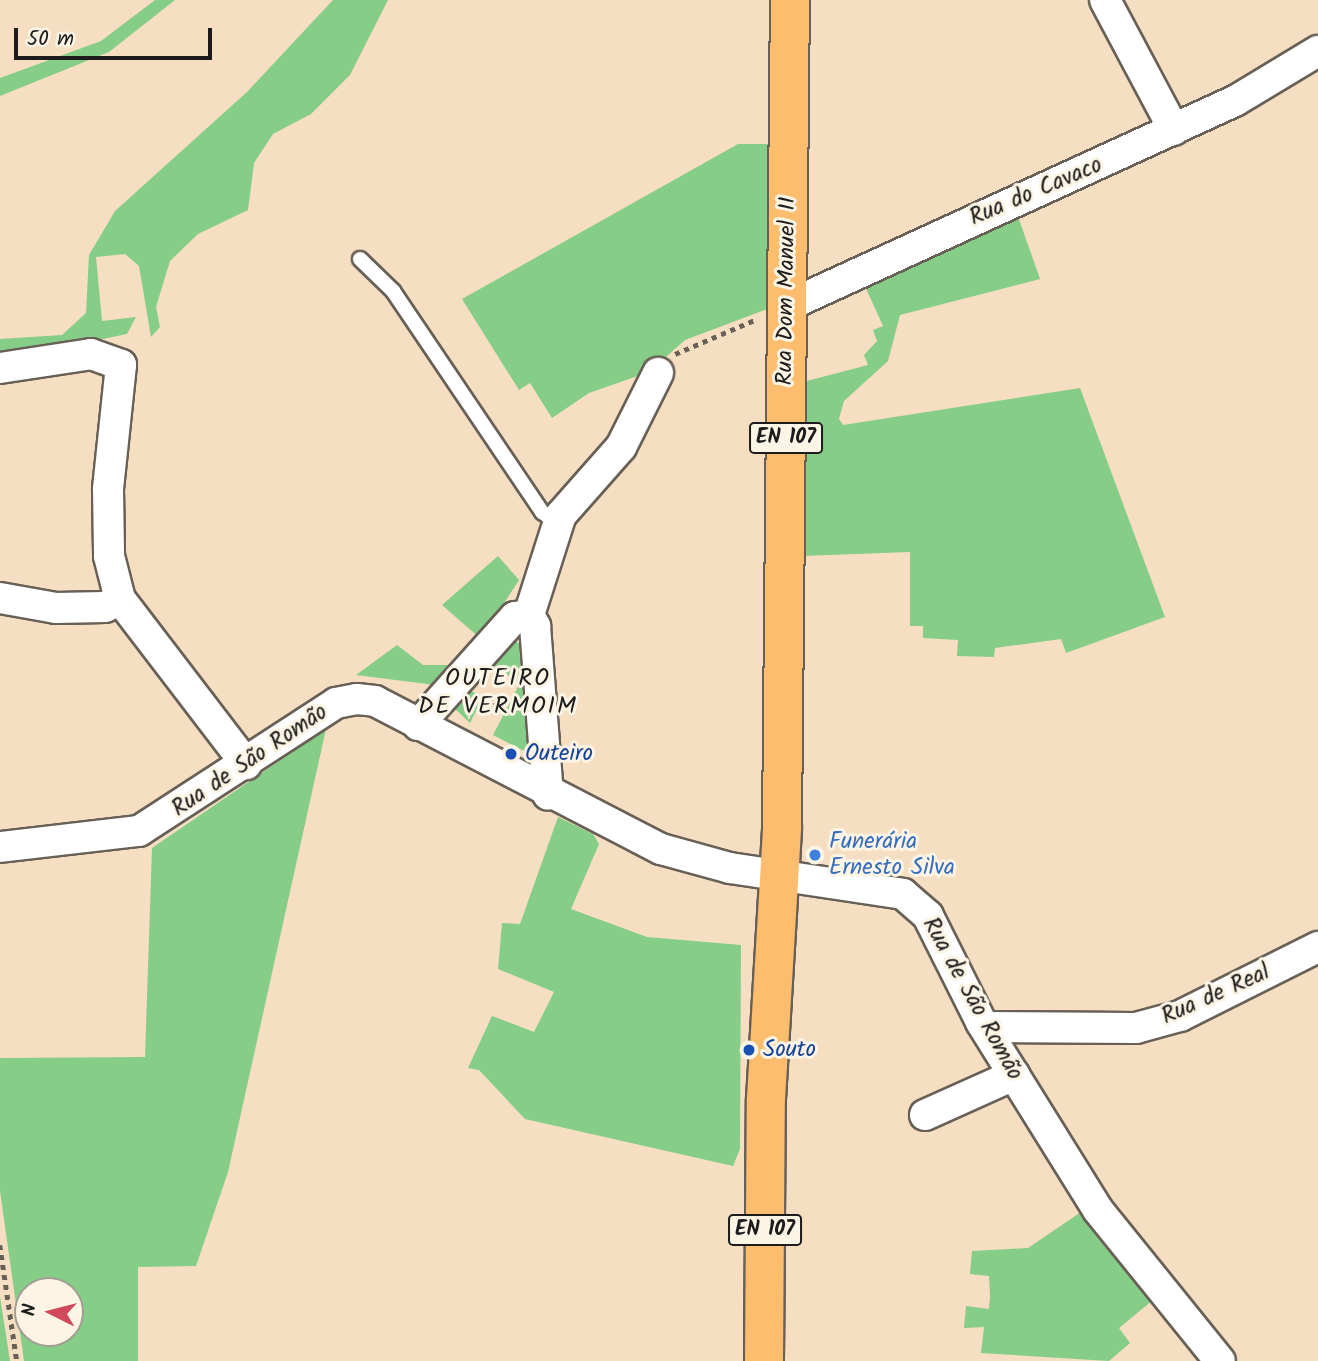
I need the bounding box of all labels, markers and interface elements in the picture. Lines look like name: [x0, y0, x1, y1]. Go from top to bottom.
scale bar: [18, 14, 215, 58]
text: 50 m: [27, 23, 74, 56]
street label: Rua do Cavaco: [966, 152, 1106, 232]
street label: Rua Dom Manuel II: [772, 196, 802, 386]
road number: EN 107: [748, 420, 824, 456]
district label: OUTEIRO DE VERMOIM: [419, 665, 577, 721]
street label: Rua de São Romão: [167, 699, 333, 823]
place label: Outeiro: [525, 740, 593, 768]
marker: Outeiro: [503, 746, 519, 762]
place label: Funerária Ernesto Silva: [829, 828, 955, 882]
marker: Funerária Ernesto Silva: [807, 847, 823, 863]
street label: Rua de São Romão: [916, 913, 1028, 1085]
street label: Rua de Real: [1158, 959, 1274, 1031]
place label: Souto: [763, 1036, 816, 1064]
marker: Souto: [741, 1042, 757, 1058]
road number: EN 107: [726, 1212, 804, 1248]
north arrow: [14, 1277, 84, 1347]
text: N: [15, 1302, 46, 1318]

